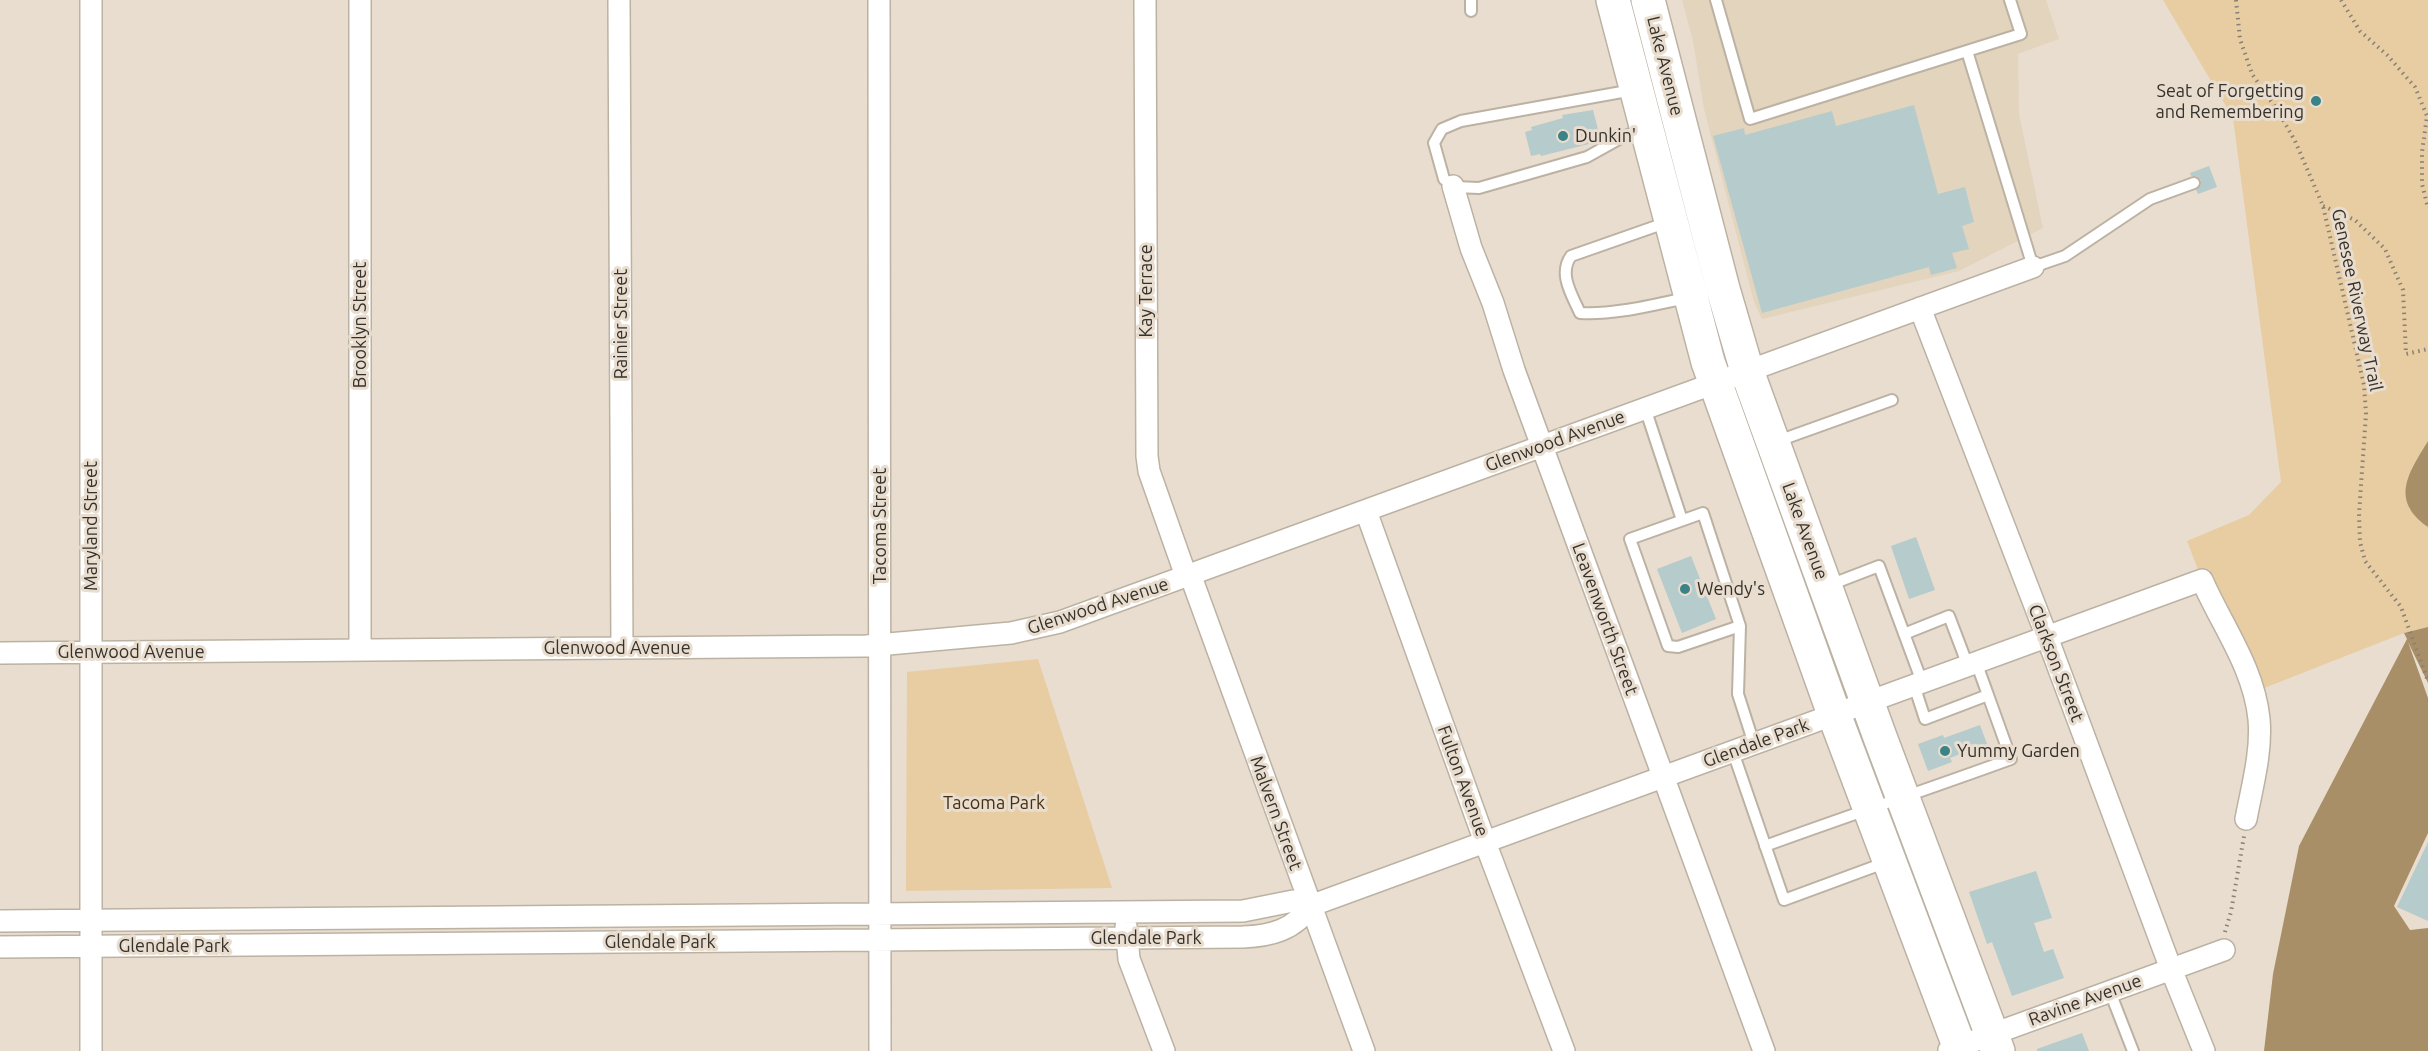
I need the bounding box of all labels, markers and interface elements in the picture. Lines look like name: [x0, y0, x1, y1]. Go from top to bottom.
street label: Lake Avenue: [1642, 14, 1688, 118]
place label: Seat of Forgetting and Remembering: [2155, 80, 2304, 122]
marker: Seat of Forgetting and Remembering: [2309, 94, 2323, 108]
place label: Dunkin': [1575, 125, 1636, 147]
marker: Dunkin': [1556, 129, 1570, 143]
street label: Genesee Riverway Trail: [2327, 207, 2387, 393]
street label: Kay Terrace: [1135, 244, 1157, 338]
street label: Brooklyn Street: [349, 262, 371, 388]
street label: Rainier Street: [610, 269, 632, 379]
street label: Glenwood Avenue: [1482, 406, 1628, 476]
street label: Maryland Street: [80, 461, 102, 591]
street label: Tacoma Street: [869, 468, 891, 584]
street label: Lake Avenue: [1777, 479, 1833, 583]
street label: Leavenworth Street: [1567, 540, 1643, 698]
street label: Glenwood Avenue: [1025, 573, 1171, 639]
place label: Wendy's: [1697, 578, 1765, 600]
marker: Wendy's: [1678, 582, 1692, 596]
street label: Clarkson Street: [2024, 601, 2088, 725]
street label: Glenwood Avenue: [543, 637, 691, 659]
street label: Glenwood Avenue: [57, 641, 205, 663]
street label: Glendale Park: [1700, 714, 1812, 772]
street label: Fulton Avenue: [1433, 722, 1493, 840]
place label: Yummy Garden: [1957, 740, 2080, 762]
marker: Yummy Garden: [1938, 744, 1952, 758]
street label: Malvern Street: [1245, 753, 1307, 873]
park label: Tacoma Park: [943, 792, 1045, 814]
street label: Glendale Park: [1090, 927, 1202, 949]
street label: Glendale Park: [604, 931, 716, 953]
street label: Glendale Park: [118, 935, 230, 957]
street label: Ravine Avenue: [2026, 970, 2144, 1030]

